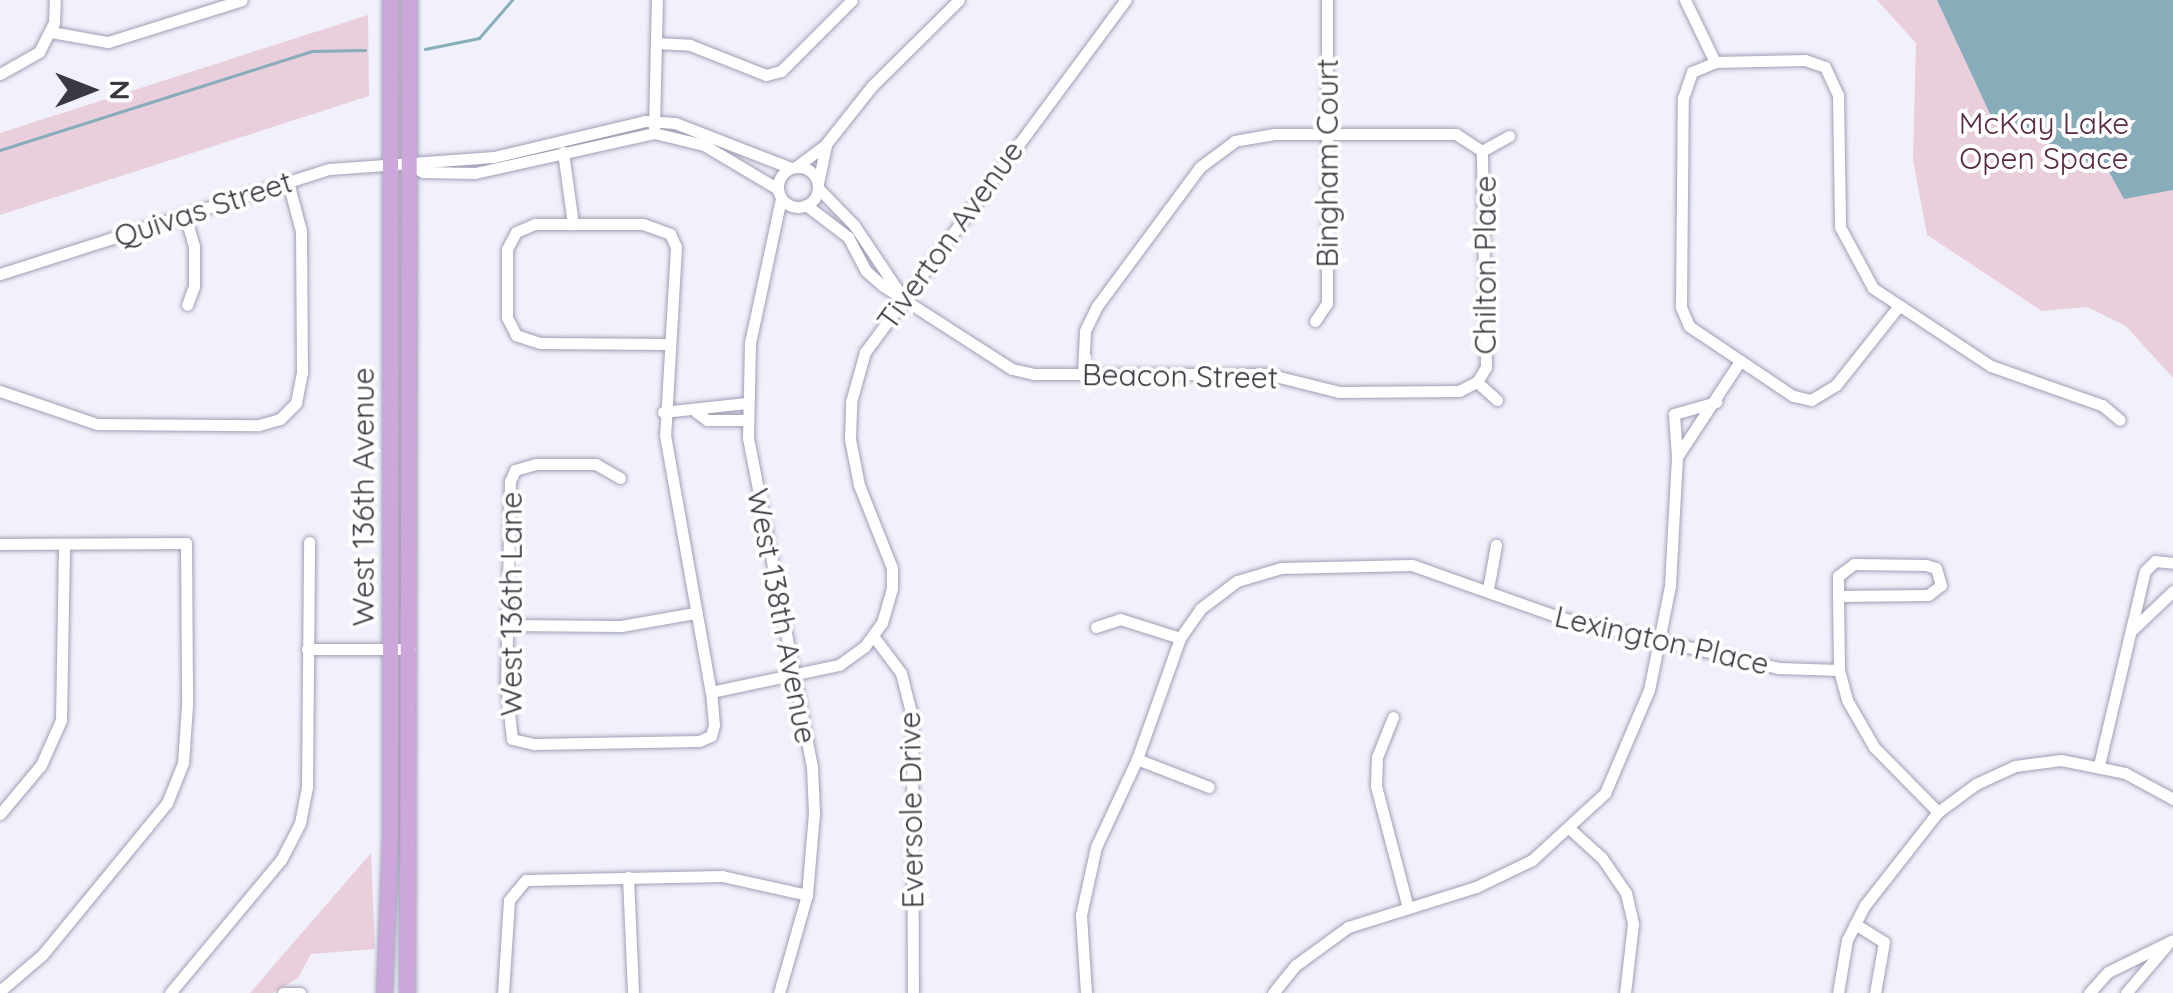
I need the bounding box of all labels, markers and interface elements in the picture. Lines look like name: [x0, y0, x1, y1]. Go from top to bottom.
north arrow: [40, 40, 140, 140]
street label: Bingham Court: [1309, 58, 1345, 268]
text: N: [103, 80, 138, 100]
park label: McKay Lake Open Space: [1959, 105, 2129, 176]
street label: Tiverton Avenue: [869, 133, 1031, 337]
street label: Quivas Street: [109, 163, 297, 255]
street label: Chilton Place: [1467, 176, 1503, 354]
street label: Beacon Street: [1082, 356, 1278, 396]
street label: West 136th Avenue: [345, 368, 381, 626]
street label: West 138th Avenue: [740, 485, 824, 747]
street label: West 136th Lane: [493, 492, 529, 716]
street label: Lexington Place: [1551, 598, 1773, 682]
street label: Eversole Drive: [891, 711, 931, 909]

